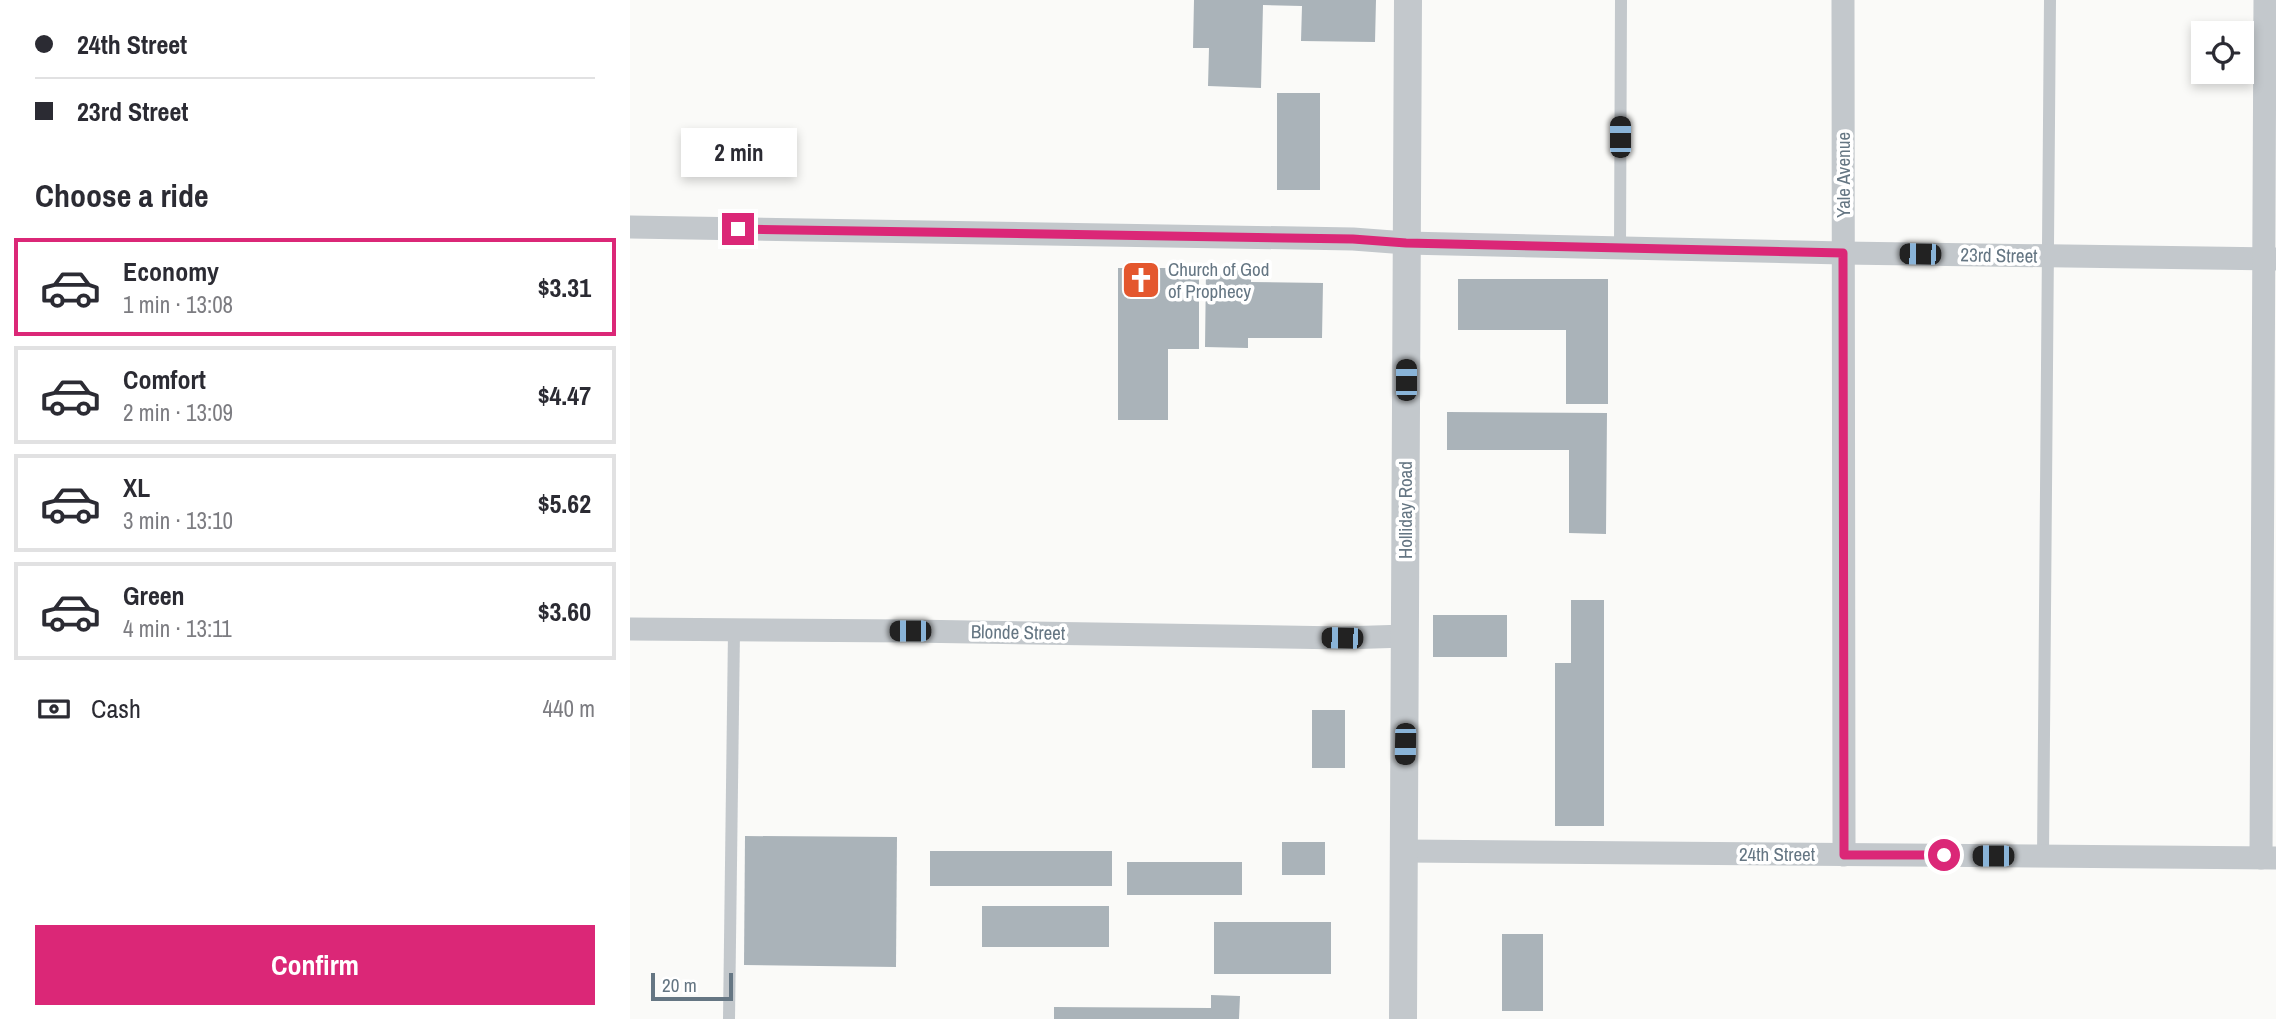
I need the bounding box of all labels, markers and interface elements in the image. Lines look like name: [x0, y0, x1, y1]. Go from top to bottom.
map controls: [2191, 21, 2254, 84]
button: locate: [2191, 21, 2254, 84]
text: 24th Street: [77, 27, 187, 62]
text: 23rd Street: [77, 94, 188, 129]
car: [1610, 116, 1631, 158]
callout: 2 min: [680, 128, 796, 176]
street label: Yale Avenue: [1830, 132, 1856, 218]
text: 2 min: [714, 137, 764, 168]
text: Choose a ride: [35, 174, 209, 217]
route end: [722, 213, 754, 245]
street label: 23rd Street: [1960, 241, 2038, 269]
car: [1899, 243, 1942, 265]
text: Economy: [123, 254, 219, 289]
icon: car: [39, 256, 102, 319]
place label: Church of God of Prophecy: [1168, 256, 1269, 304]
church icon: Church of God of Prophecy: [1120, 259, 1162, 301]
text: $3.31: [538, 270, 591, 305]
text: 1 min · 13:08: [123, 289, 233, 320]
car: [1396, 359, 1417, 401]
text: Comfort: [123, 362, 206, 397]
icon: car: [39, 364, 102, 427]
text: $4.47: [538, 378, 591, 413]
text: 2 min · 13:09: [123, 397, 233, 428]
street label: Holliday Road: [1392, 461, 1418, 559]
text: XL: [123, 470, 150, 505]
icon: car: [39, 472, 102, 535]
text: $5.62: [538, 486, 591, 521]
text: 3 min · 13:10: [123, 505, 233, 536]
text: Green: [123, 578, 185, 613]
icon: car: [39, 580, 102, 643]
text: $3.60: [538, 594, 591, 629]
text: 4 min · 13:11: [123, 613, 232, 644]
street label: Blonde Street: [971, 618, 1066, 646]
car: [890, 621, 932, 642]
car: [1321, 627, 1364, 649]
icon: cash: [35, 690, 73, 728]
text: Cash: [91, 691, 141, 726]
text: 440 m: [543, 693, 595, 724]
car: [1395, 723, 1416, 765]
route start: [1928, 839, 1960, 871]
street label: 24th Street: [1739, 841, 1816, 867]
car: [1973, 846, 2015, 867]
button: Confirm: [35, 925, 595, 1005]
scale bar: [651, 970, 733, 1002]
text: 20 m: [662, 972, 697, 998]

